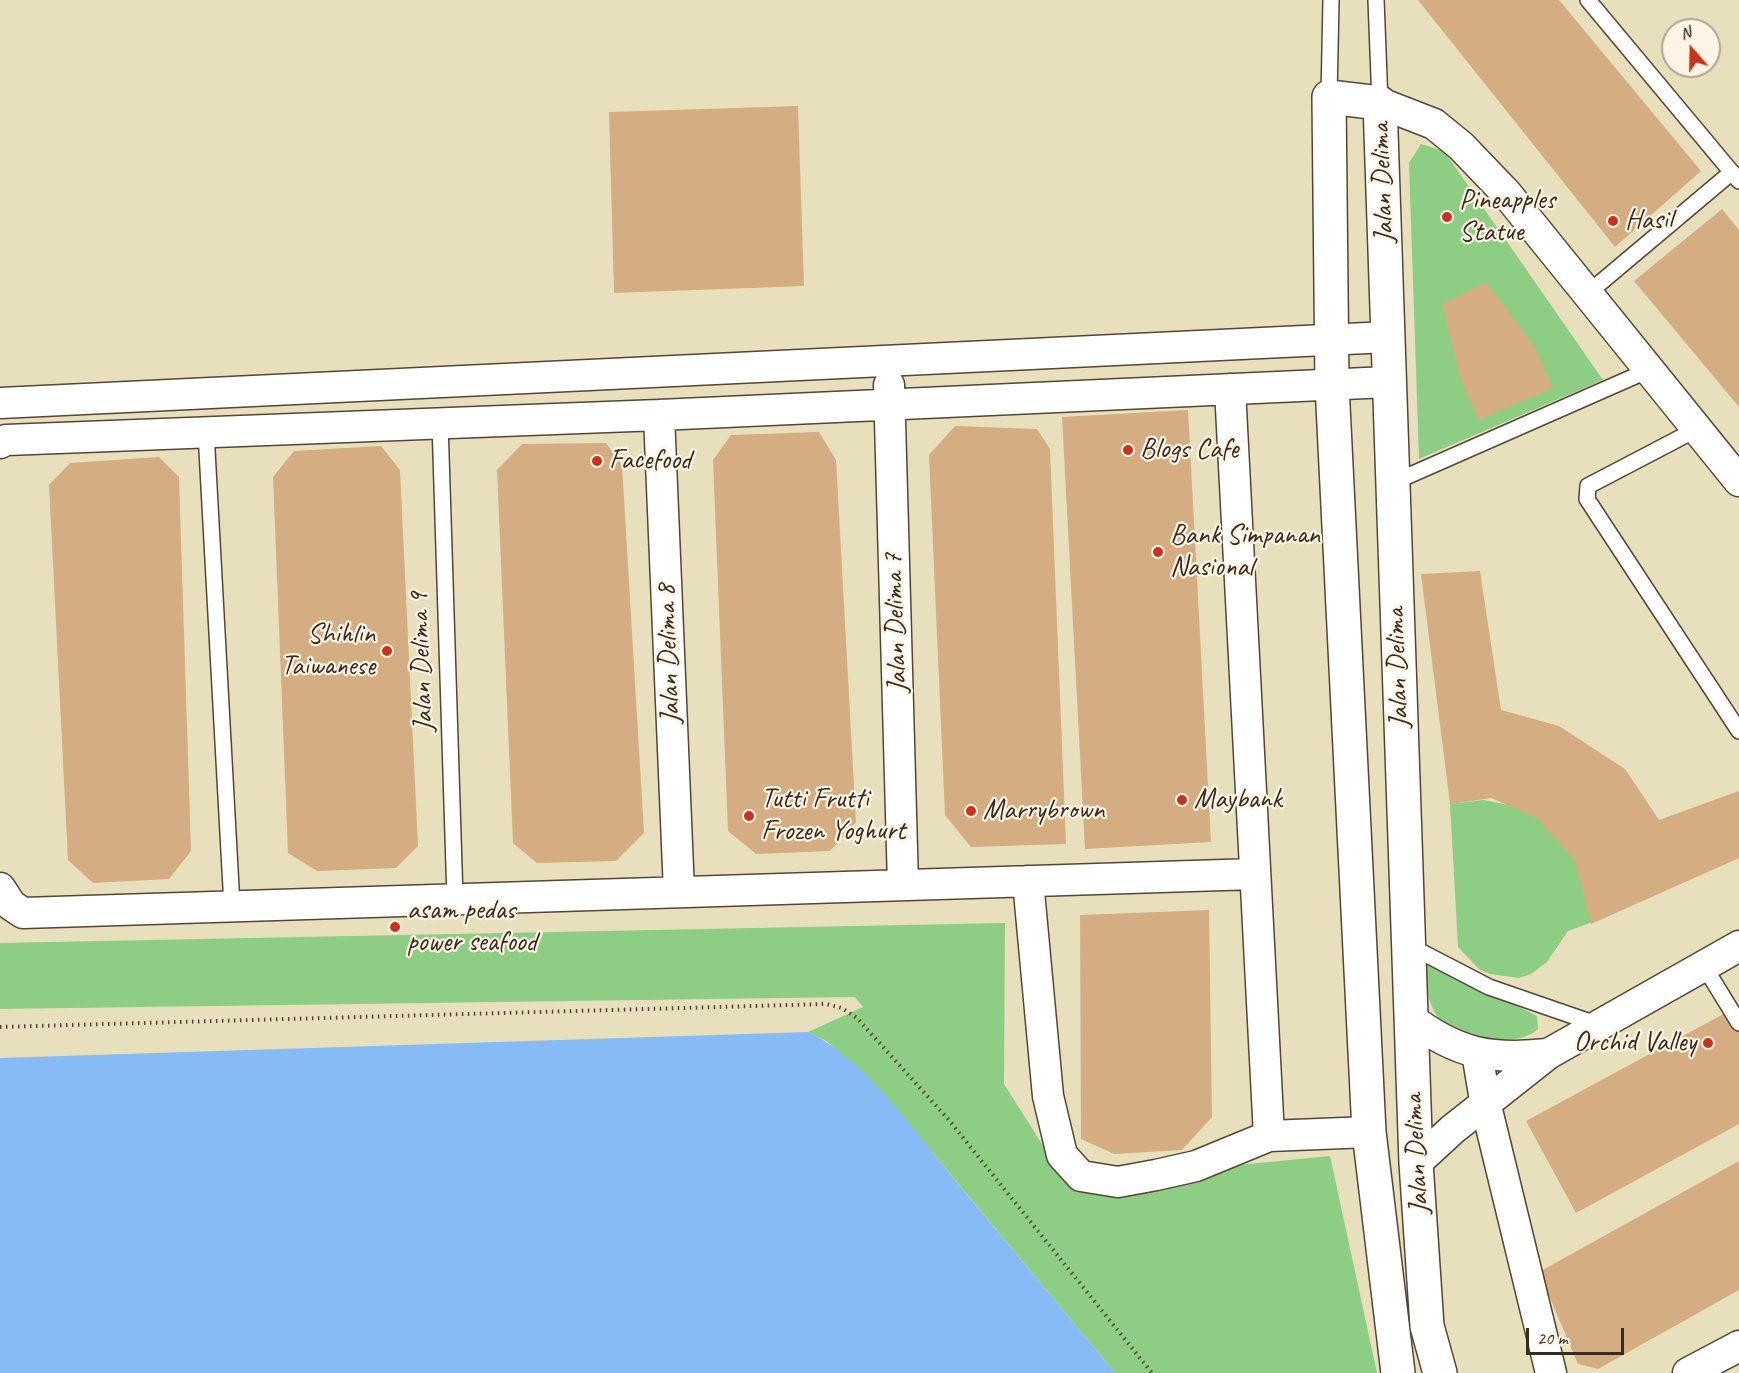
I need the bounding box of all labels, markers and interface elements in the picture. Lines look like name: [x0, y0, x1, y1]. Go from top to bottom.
north arrow: [1661, 18, 1721, 78]
text: N: [1677, 22, 1694, 44]
street label: Jalan Delima: [1364, 122, 1402, 244]
place label: Pineapples Statue: [1459, 184, 1555, 250]
place label: Hasil: [1625, 204, 1673, 238]
marker: Pineapples Statue: [1440, 210, 1454, 224]
marker: Hasil: [1606, 214, 1620, 228]
place label: Blogs Cafe: [1140, 433, 1238, 467]
marker: Blogs Cafe: [1121, 443, 1135, 457]
place label: Facefood: [609, 444, 691, 478]
marker: Facefood: [590, 454, 604, 468]
place label: Bank Simpanan Nasional: [1170, 519, 1320, 585]
marker: Bank Simpanan Nasional: [1151, 545, 1165, 559]
street label: Jalan Delima 7: [877, 553, 915, 693]
street label: Jalan Delima 8: [650, 584, 688, 724]
street label: Jalan Delima 9: [403, 592, 441, 732]
street label: Jalan Delima: [1379, 607, 1417, 729]
place label: Shihlin Taiwanese: [281, 618, 375, 684]
marker: Shihlin Taiwanese: [380, 644, 394, 658]
place label: Tutti Frutti Frozen Yoghurt: [761, 783, 905, 849]
place label: Maybank: [1194, 783, 1282, 817]
marker: Maybank: [1175, 793, 1189, 807]
place label: Marrybrown: [983, 794, 1104, 828]
marker: Marrybrown: [964, 804, 978, 818]
marker: Tutti Frutti Frozen Yoghurt: [742, 809, 756, 823]
place label: asam pedas power seafood: [407, 894, 537, 960]
marker: asam pedas power seafood: [388, 920, 402, 934]
place label: Orchid Valley: [1574, 1026, 1696, 1060]
marker: Orchid Valley: [1701, 1036, 1715, 1050]
street label: Jalan Delima: [1397, 1093, 1437, 1215]
scale bar: [1529, 1316, 1626, 1354]
text: 20 m: [1537, 1327, 1568, 1349]

